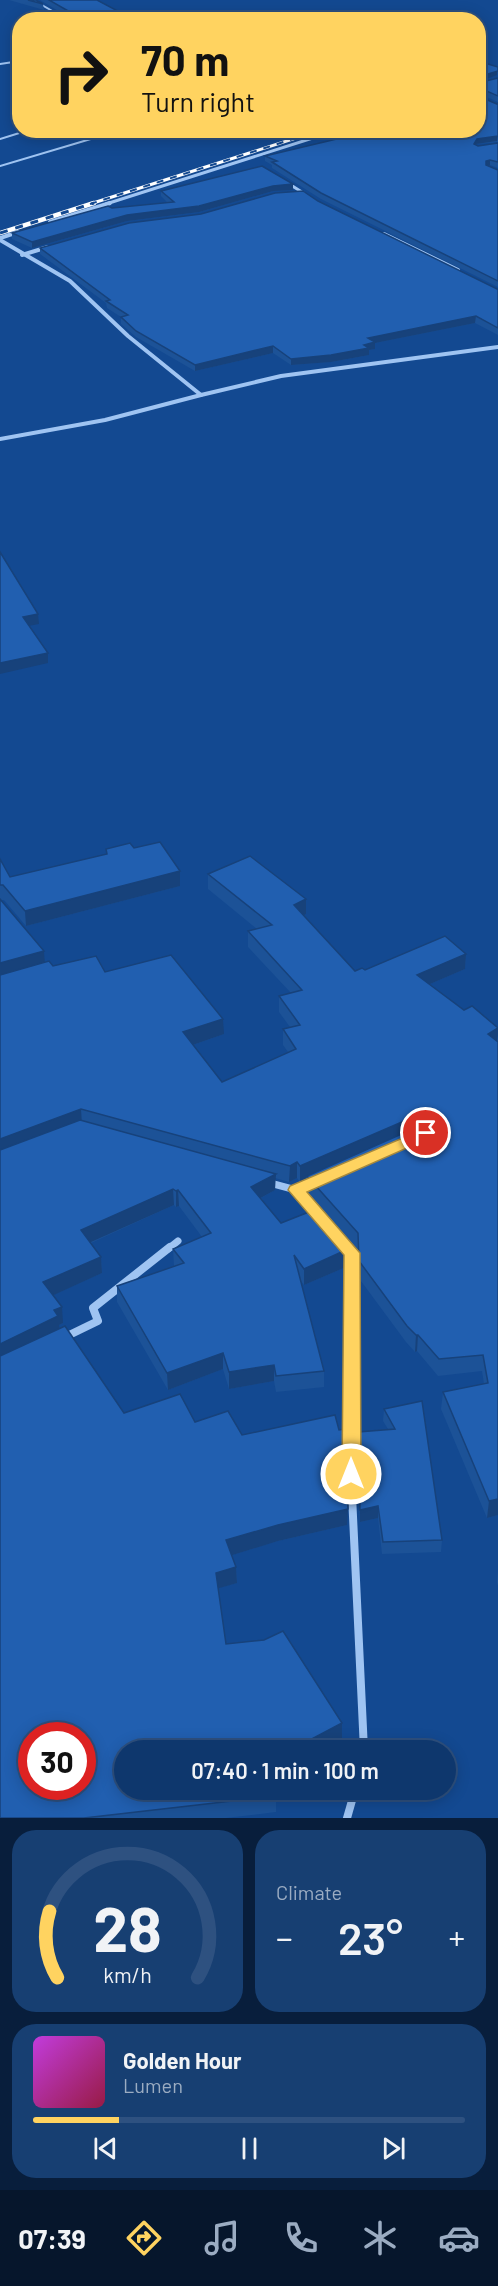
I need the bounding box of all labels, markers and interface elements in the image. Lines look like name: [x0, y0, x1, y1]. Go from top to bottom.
text: 70 m: [141, 34, 229, 84]
icon: right: [42, 36, 120, 114]
text: Turn right: [141, 85, 255, 117]
pin: [400, 1107, 451, 1158]
icon: arrive: [409, 1116, 442, 1149]
position arrow: [319, 1442, 383, 1506]
speed limit sign: 30: [18, 1722, 96, 1800]
text: 07:40 · 1 min · 100 m: [191, 1757, 379, 1783]
text: Climate: [276, 1880, 342, 1904]
text: 28: [93, 1890, 162, 1964]
text: 23°: [338, 1910, 403, 1964]
text: −: [276, 1917, 293, 1957]
text: +: [449, 1917, 465, 1957]
text: km/h: [103, 1962, 152, 1987]
text: Golden Hour: [123, 2047, 241, 2073]
text: Lumen: [123, 2073, 183, 2097]
icon: previous: [89, 2132, 122, 2165]
icon: pause: [233, 2132, 266, 2165]
icon: next: [377, 2132, 410, 2165]
icon: directions: [123, 2217, 165, 2259]
icon: music: [201, 2217, 243, 2259]
icon: phone: [280, 2217, 322, 2259]
icon: climate: [359, 2217, 401, 2259]
icon: car: [438, 2217, 480, 2259]
text: 07:39: [18, 2222, 86, 2254]

